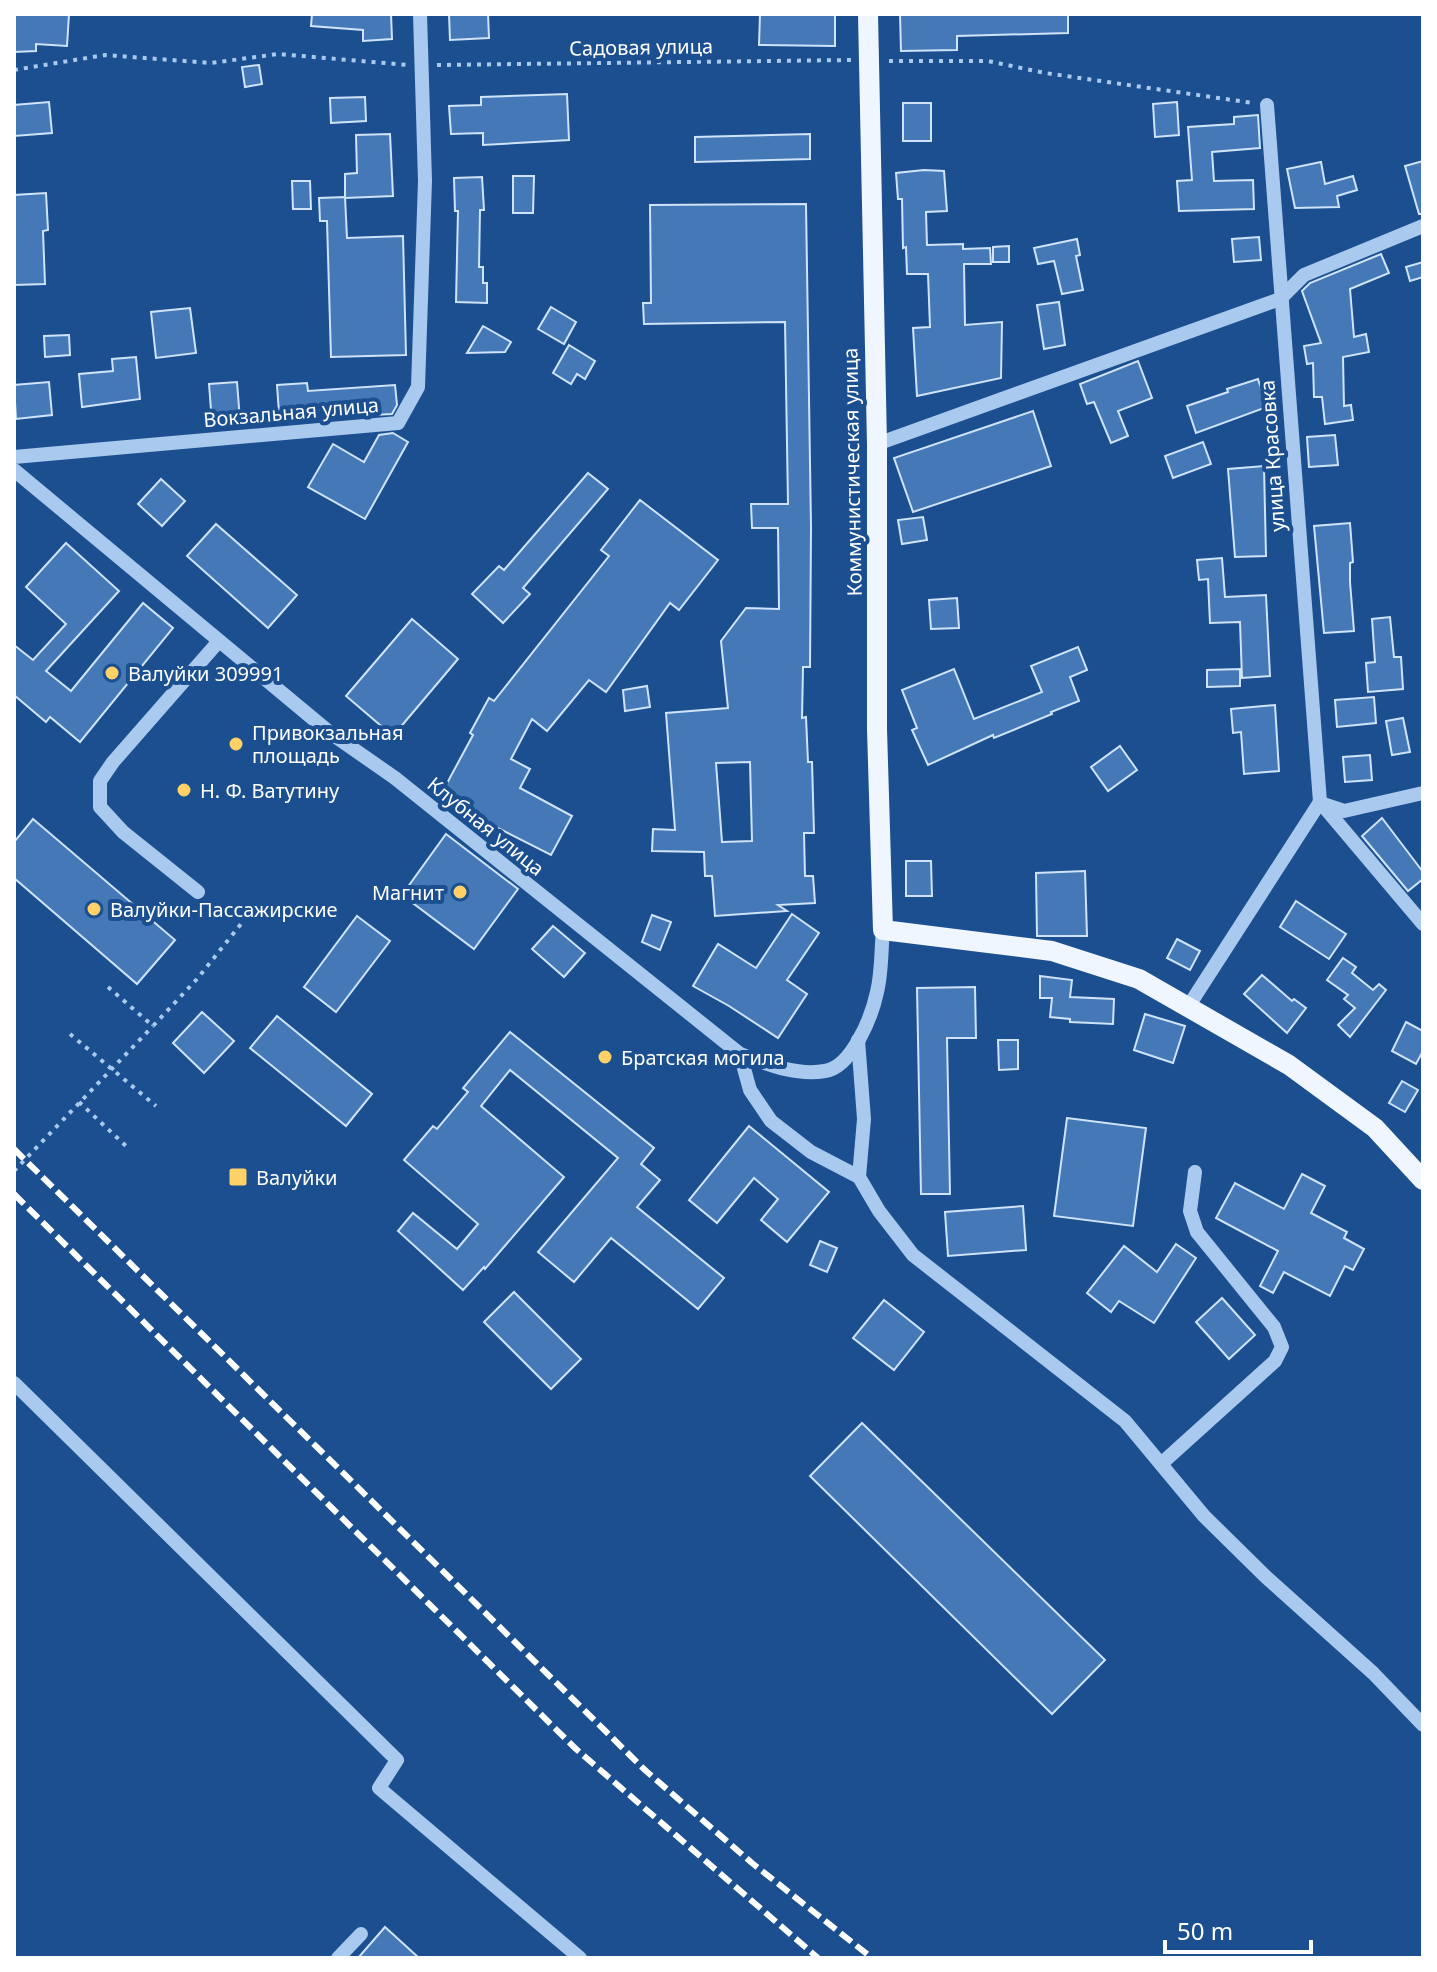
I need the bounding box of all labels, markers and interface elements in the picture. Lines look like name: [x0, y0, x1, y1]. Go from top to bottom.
street label: Садовая улица: [569, 32, 713, 62]
street label: Коммунистическая улица: [836, 347, 868, 597]
street label: улица Красовка: [1253, 379, 1291, 533]
street label: Вокзальная улица: [202, 391, 380, 433]
place label: Валуйки 309991: [128, 660, 283, 687]
marker: Валуйки 309991: [103, 664, 121, 682]
place label: Привокзальная площадь: [252, 719, 403, 769]
marker: Привокзальная площадь: [227, 735, 245, 753]
street label: Клубная улица: [422, 770, 550, 882]
place label: Н. Ф. Ватутину: [200, 777, 340, 804]
marker: Н. Ф. Ватутину: [175, 781, 193, 799]
place label: Магнит: [372, 879, 444, 906]
marker: Магнит: [451, 883, 469, 901]
place label: Валуйки-Пассажирские: [110, 896, 338, 923]
marker: Валуйки-Пассажирские: [85, 900, 103, 918]
place label: Братская могила: [621, 1044, 785, 1071]
marker: Братская могила: [596, 1048, 614, 1066]
place label: Валуйки: [256, 1164, 338, 1191]
marker: Валуйки: [227, 1166, 249, 1188]
scale bar: [1165, 1904, 1311, 1954]
text: 50 m: [1177, 1914, 1233, 1947]

